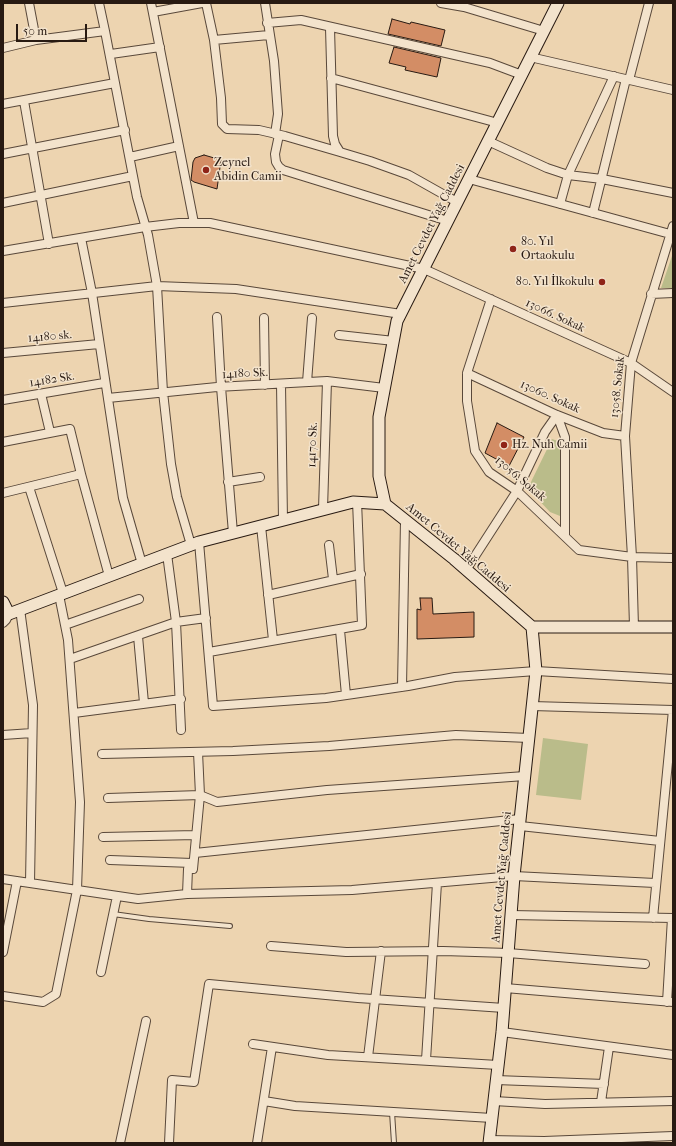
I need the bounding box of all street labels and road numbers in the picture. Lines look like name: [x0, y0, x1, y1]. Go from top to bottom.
street label: Amet Cevdet Yağ Caddesi: [396, 162, 468, 286]
street label: 13066. Sokak: [523, 296, 587, 336]
street label: 14180 sk.: [27, 328, 73, 346]
street label: 13058. Sokak: [608, 355, 628, 419]
street label: 14180 Sk.: [222, 366, 268, 382]
street label: 14182 Sk.: [29, 369, 75, 391]
street label: 13060. Sokak: [518, 377, 582, 417]
street label: 14170 Sk.: [305, 422, 321, 468]
street label: 13056. Sokak: [491, 453, 549, 505]
street label: Amet Cevdet Yağ Caddesi: [403, 500, 513, 596]
street label: Amet Cevdet Yağ Caddesi: [489, 811, 515, 943]

